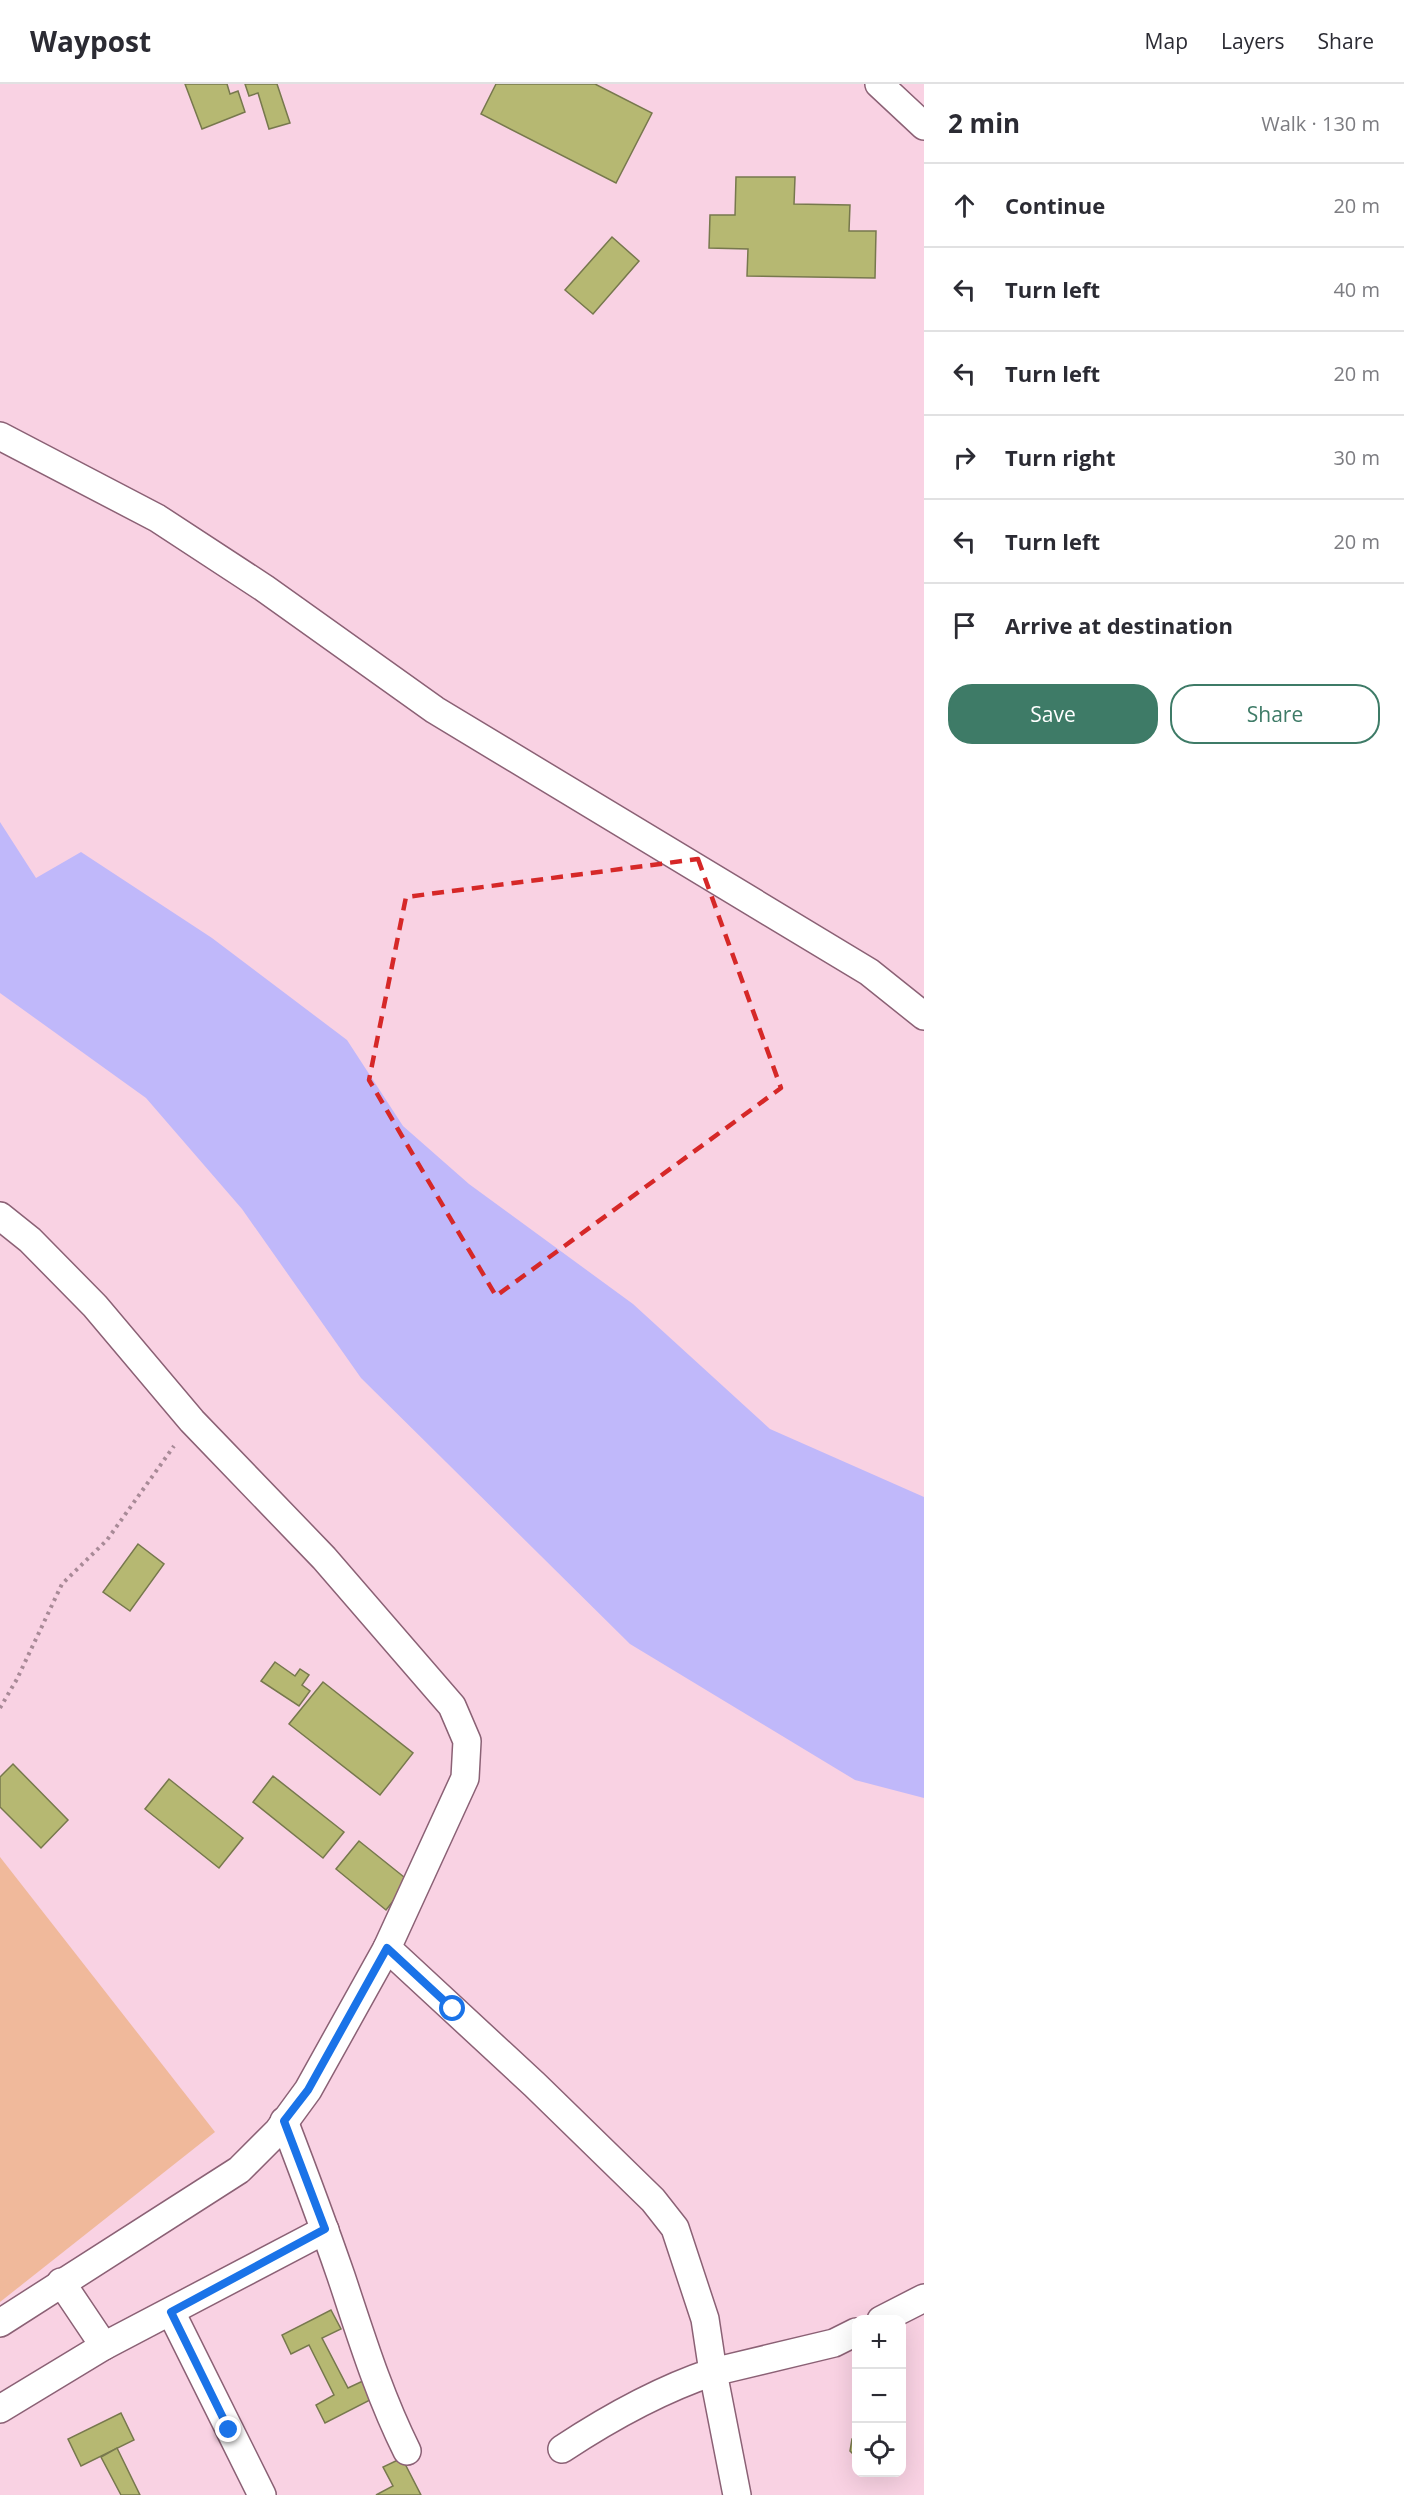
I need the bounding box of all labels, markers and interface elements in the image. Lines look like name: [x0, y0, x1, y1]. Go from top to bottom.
text: Waypost: [30, 22, 151, 60]
text: Map: [1145, 27, 1188, 55]
text: Layers: [1221, 27, 1285, 55]
text: Share: [1318, 27, 1374, 55]
text: 2 min: [948, 105, 1020, 141]
text: Walk · 130 m: [1261, 110, 1380, 137]
icon: ahead: [948, 189, 981, 222]
text: Continue: [1005, 190, 1105, 220]
text: 20 m: [1333, 192, 1380, 219]
icon: left: [948, 273, 981, 306]
text: Turn left: [1005, 274, 1100, 304]
text: 40 m: [1333, 276, 1380, 303]
icon: left: [948, 357, 981, 390]
text: Turn left: [1005, 358, 1100, 388]
text: 20 m: [1333, 360, 1380, 387]
icon: right: [948, 441, 981, 474]
text: Turn right: [1005, 442, 1116, 472]
text: 30 m: [1333, 444, 1380, 471]
icon: left: [948, 525, 981, 558]
text: Turn left: [1005, 526, 1100, 556]
text: 20 m: [1333, 528, 1380, 555]
icon: arrive: [948, 609, 981, 642]
text: Arrive at destination: [1005, 610, 1233, 640]
button: Save: [948, 684, 1158, 744]
button: Share: [1170, 684, 1380, 744]
route start: [439, 1995, 465, 2021]
map controls: [852, 2315, 906, 2477]
button: +: [852, 2315, 906, 2369]
button: −: [852, 2369, 906, 2423]
route end: [215, 2416, 241, 2442]
button: locate: [852, 2423, 906, 2477]

